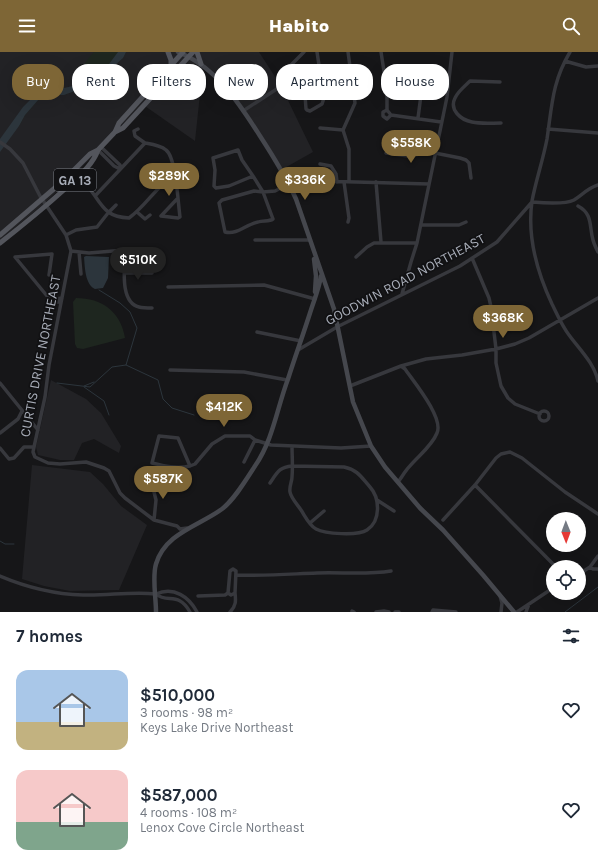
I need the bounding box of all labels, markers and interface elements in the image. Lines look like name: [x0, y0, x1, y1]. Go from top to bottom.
icon: menu: [16, 15, 38, 37]
text: Habito: [269, 15, 329, 37]
icon: search: [560, 15, 582, 37]
chip: Buy: [12, 64, 64, 100]
chip: Rent: [72, 64, 129, 100]
chip: Filters: [137, 64, 206, 100]
chip: New: [214, 64, 268, 100]
chip: Apartment: [276, 64, 373, 100]
chip: House: [381, 64, 449, 100]
pin: $558K: [383, 130, 439, 164]
text: $558K: [391, 135, 432, 150]
pin: $289K: [141, 163, 197, 197]
pin: $336K: [277, 167, 333, 201]
text: $289K: [148, 168, 190, 183]
road number: GA 13: [54, 169, 96, 191]
text: $336K: [284, 172, 326, 187]
street label: GOODWIN ROAD NORTHEAST: [322, 230, 488, 329]
pin: $510K: [110, 247, 166, 281]
text: $510K: [119, 252, 157, 267]
street label: CURTIS DRIVE NORTHEAST: [16, 274, 65, 439]
pin: $368K: [475, 305, 531, 339]
text: $368K: [482, 310, 524, 325]
pin: $412K: [196, 394, 252, 428]
text: $412K: [205, 399, 243, 414]
pin: $587K: [135, 466, 191, 500]
text: $587K: [143, 471, 183, 486]
north arrow: [546, 512, 586, 552]
map controls: [546, 512, 586, 600]
button: locate: [546, 560, 586, 600]
icon: filters: [560, 625, 582, 647]
text: 7 homes: [16, 626, 83, 646]
text: $510,000: [140, 685, 215, 705]
icon: home: [48, 686, 96, 734]
icon: heart: [560, 699, 582, 721]
text: 3 rooms · 98 m²: [140, 705, 233, 720]
text: Keys Lake Drive Northeast: [140, 720, 293, 735]
text: $587,000: [140, 785, 218, 805]
icon: home: [48, 786, 96, 834]
icon: heart: [560, 799, 582, 821]
text: 4 rooms · 108 m²: [140, 805, 237, 820]
text: Lenox Cove Circle Northeast: [140, 820, 304, 835]

